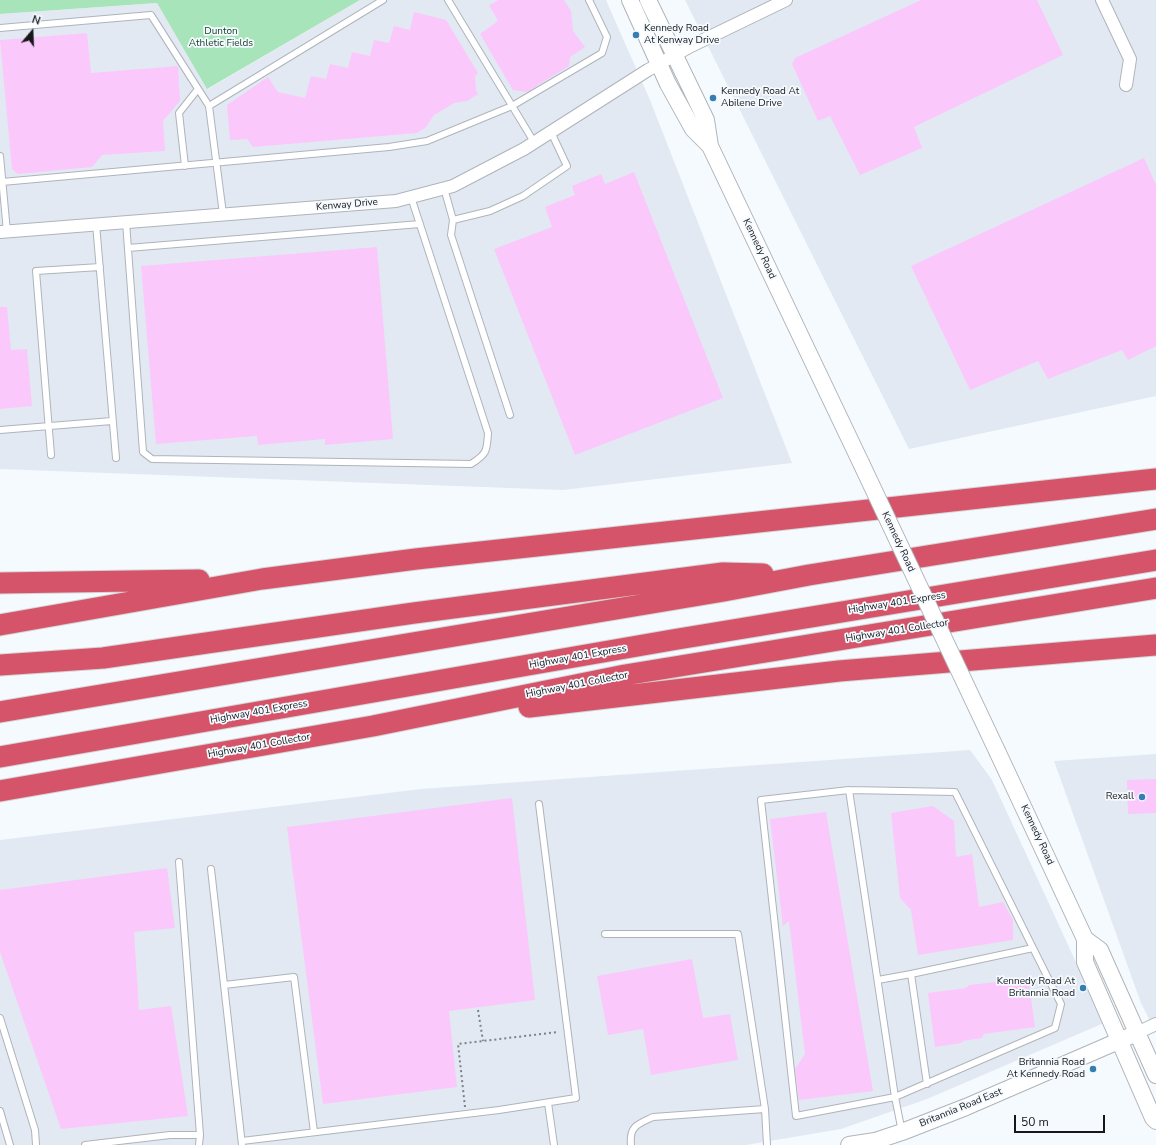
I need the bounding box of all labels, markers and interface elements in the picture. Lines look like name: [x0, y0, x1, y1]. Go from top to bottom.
north arrow: [12, 12, 52, 52]
text: N: [30, 12, 42, 29]
place label: Kennedy Road At Kenway Drive: [644, 23, 719, 46]
park label: Dunton Athletic Fields: [189, 26, 253, 50]
marker: Kennedy Road At Kenway Drive: [631, 30, 641, 40]
place label: Kennedy Road At Abilene Drive: [721, 86, 799, 110]
marker: Kennedy Road At Abilene Drive: [708, 93, 718, 103]
street label: Kenway Drive: [316, 196, 378, 214]
street label: Kennedy Road: [740, 217, 778, 281]
street label: Kennedy Road: [879, 510, 917, 574]
street label: Highway 401 Express: [847, 589, 947, 617]
street label: Highway 401 Collector: [845, 617, 949, 645]
street label: Highway 401 Express: [528, 643, 628, 671]
street label: Highway 401 Collector: [525, 669, 629, 701]
street label: Highway 401 Express: [209, 698, 309, 726]
street label: Highway 401 Collector: [207, 731, 311, 761]
place label: Rexall: [1106, 791, 1134, 803]
marker: Rexall: [1137, 792, 1147, 802]
street label: Kennedy Road: [1018, 803, 1056, 867]
place label: Kennedy Road At Britannia Road: [997, 976, 1075, 1000]
marker: Kennedy Road At Britannia Road: [1078, 983, 1088, 993]
place label: Britannia Road At Kennedy Road: [1007, 1057, 1085, 1080]
marker: Britannia Road At Kennedy Road: [1088, 1064, 1098, 1074]
street label: Britannia Road East: [918, 1086, 1004, 1130]
scale bar: [1016, 1107, 1107, 1133]
text: 50 m: [1021, 1114, 1049, 1130]

